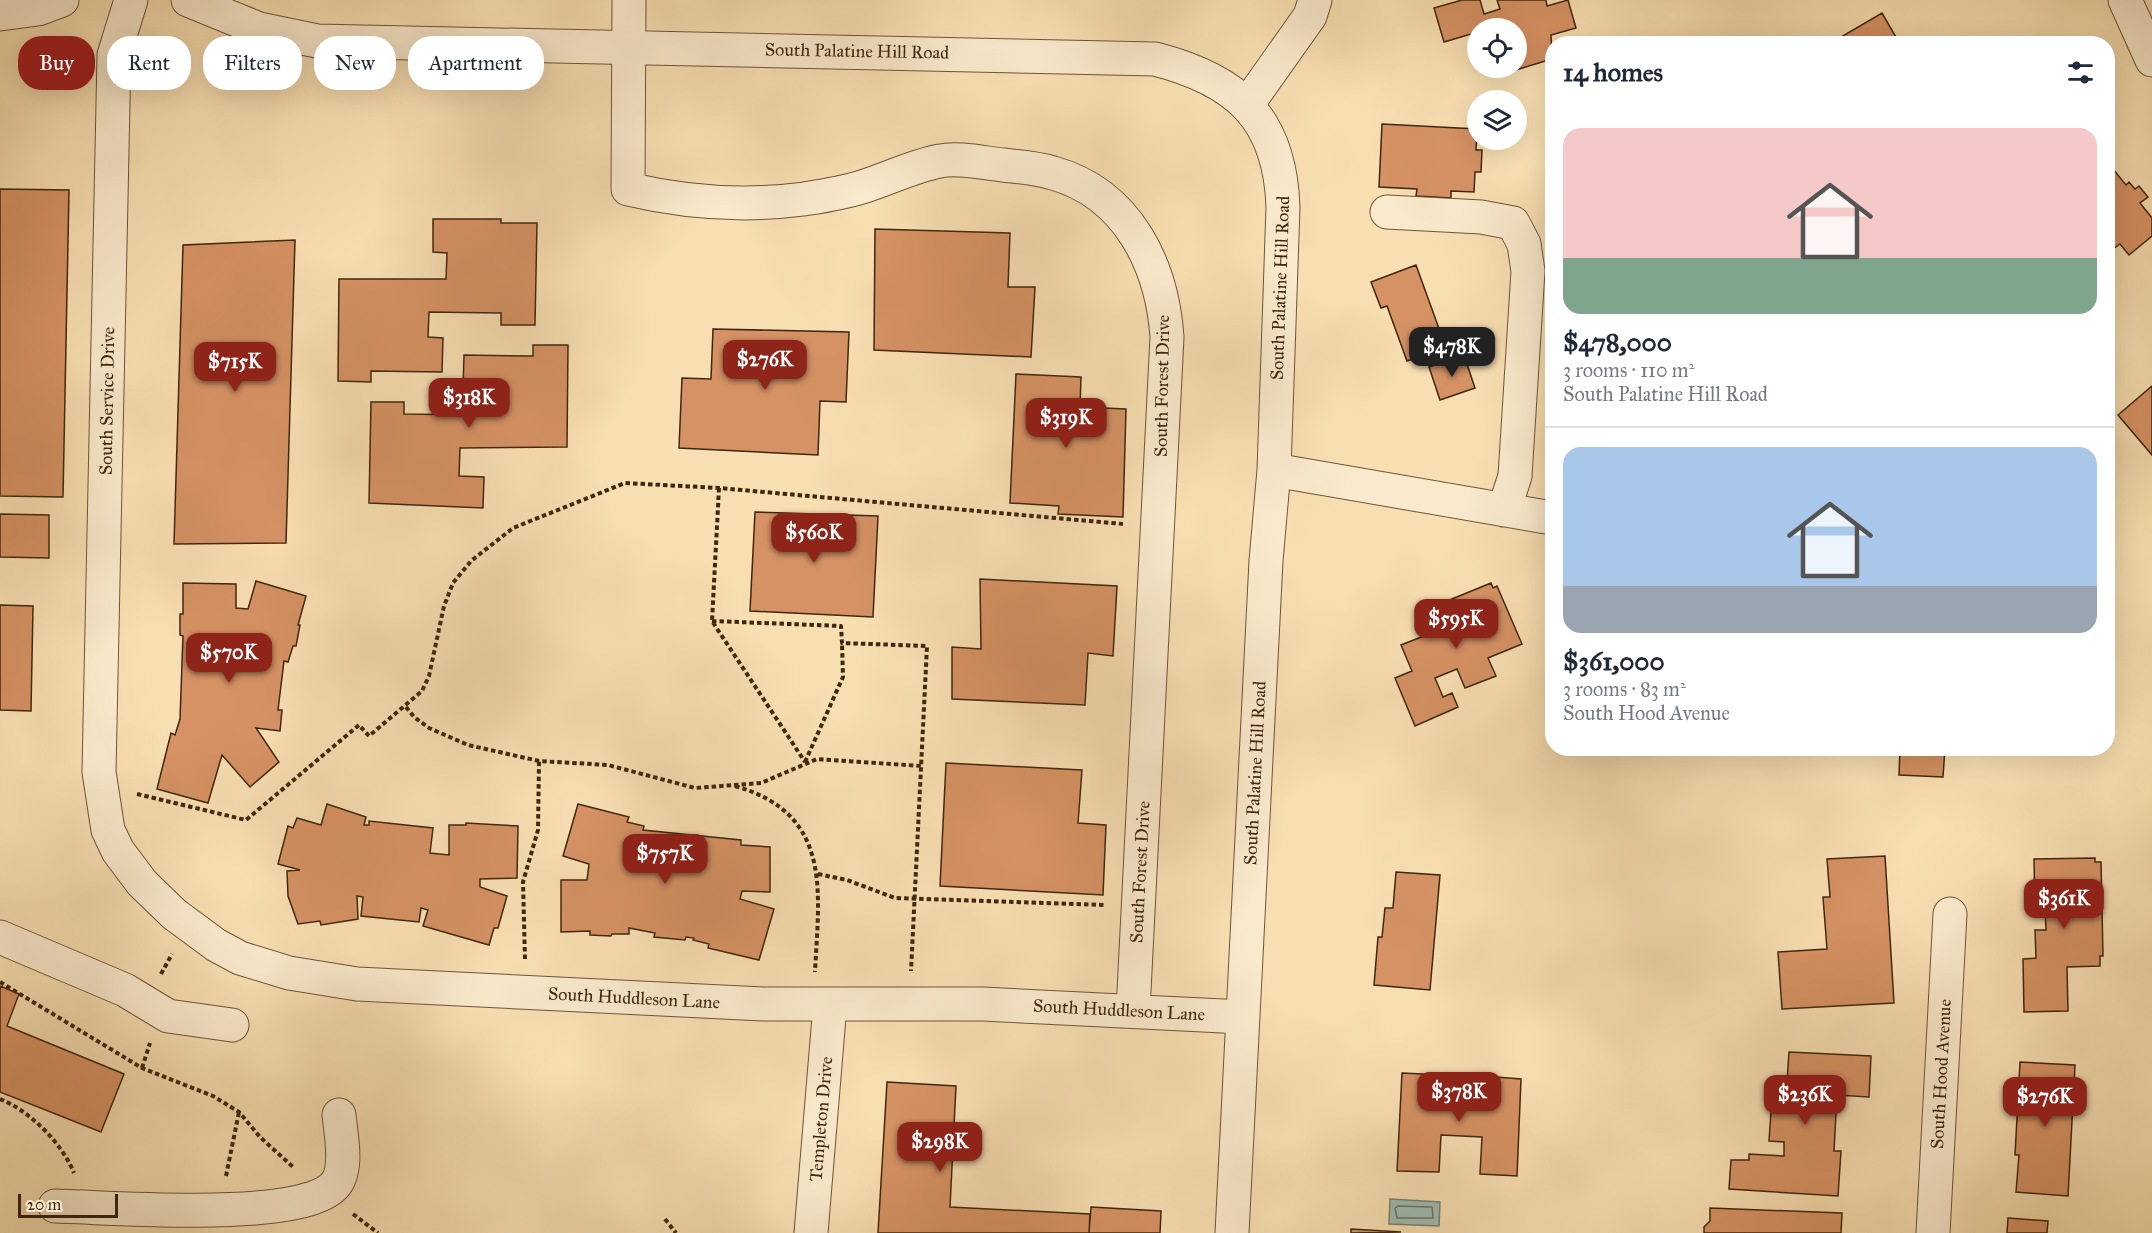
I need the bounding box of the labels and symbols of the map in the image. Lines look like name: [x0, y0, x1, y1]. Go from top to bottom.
street label: South Palatine Hill Road: [765, 38, 949, 64]
street label: South Palatine Hill Road: [1266, 195, 1294, 381]
street label: South Forest Drive: [1150, 315, 1174, 457]
street label: South Service Drive: [95, 327, 119, 475]
pin: $478K: [1410, 327, 1494, 378]
pin: $276K: [723, 340, 807, 391]
pin: $715K: [193, 342, 277, 393]
pin: $318K: [427, 378, 511, 429]
pin: $319K: [1024, 398, 1108, 449]
pin: $560K: [772, 513, 856, 564]
pin: $595K: [1414, 599, 1498, 650]
pin: $570K: [187, 633, 271, 684]
street label: South Palatine Hill Road: [1239, 680, 1271, 866]
street label: South Forest Drive: [1125, 800, 1155, 944]
pin: $757K: [623, 834, 707, 885]
pin: $361K: [2022, 879, 2106, 930]
street label: South Huddleson Lane: [547, 983, 721, 1013]
street label: South Huddleson Lane: [1032, 995, 1206, 1025]
street label: South Hood Avenue: [1926, 998, 1956, 1150]
street label: Templeton Drive: [805, 1056, 837, 1182]
pin: $378K: [1417, 1072, 1501, 1123]
pin: $236K: [1763, 1075, 1847, 1126]
pin: $276K: [2003, 1077, 2087, 1128]
pin: $298K: [898, 1122, 982, 1173]
scale bar: [18, 1191, 118, 1218]

